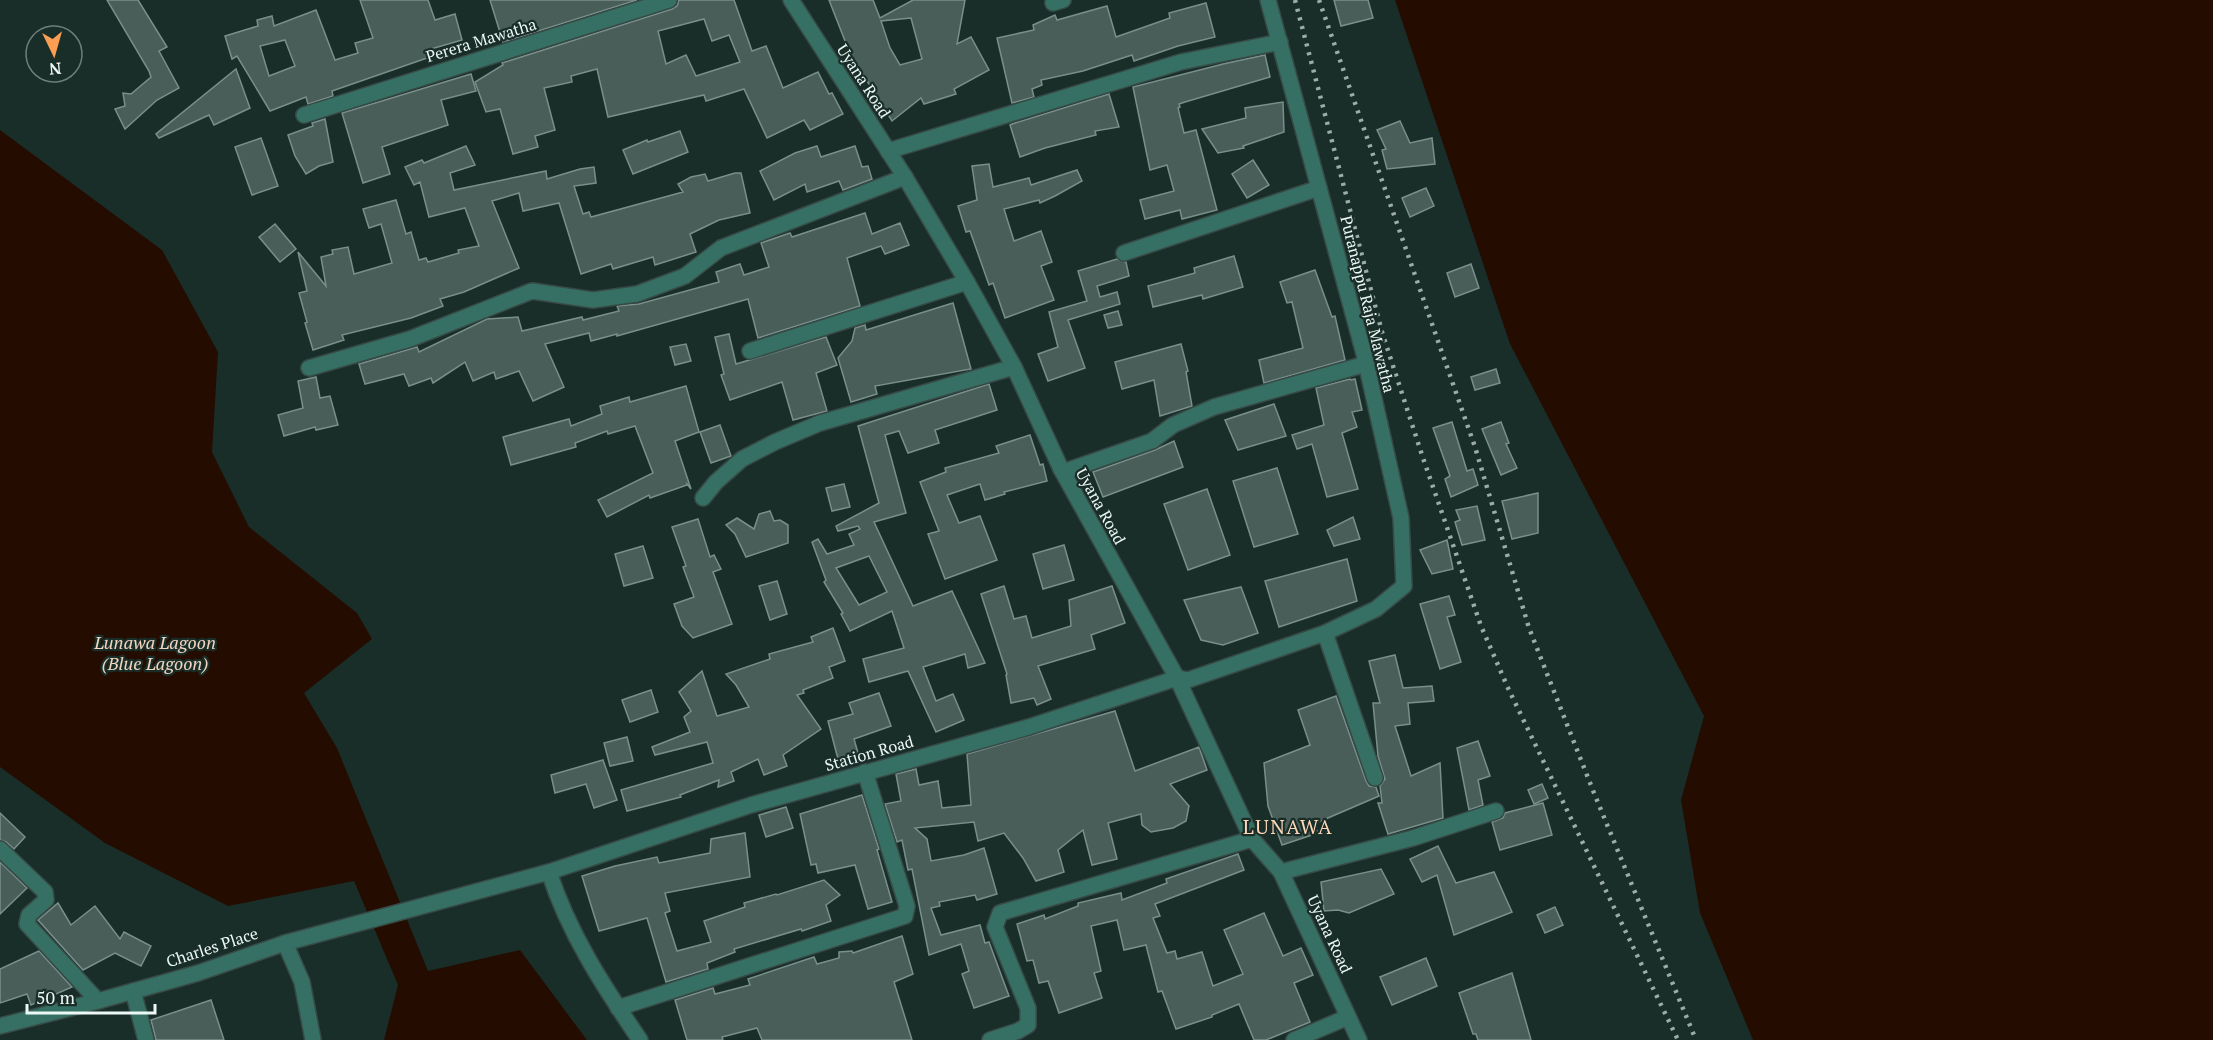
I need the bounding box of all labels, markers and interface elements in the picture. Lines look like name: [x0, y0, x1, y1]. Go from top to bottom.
street label: Perera Mawatha: [423, 13, 539, 67]
north arrow: [24, 24, 84, 84]
street label: Uyana Road: [832, 40, 896, 122]
text: N: [48, 57, 62, 80]
street label: Puranappu Raja Mawatha: [1335, 213, 1401, 395]
street label: Uyana Road: [1071, 464, 1131, 548]
water label: Lunawa Lagoon (Blue Lagoon): [93, 630, 216, 675]
street label: Station Road: [822, 730, 916, 776]
district label: LUNAWA: [1243, 813, 1333, 840]
street label: Uyana Road: [1302, 891, 1358, 977]
street label: Charles Place: [163, 922, 261, 972]
scale bar: [27, 977, 154, 1015]
text: 50 m: [36, 985, 76, 1009]

